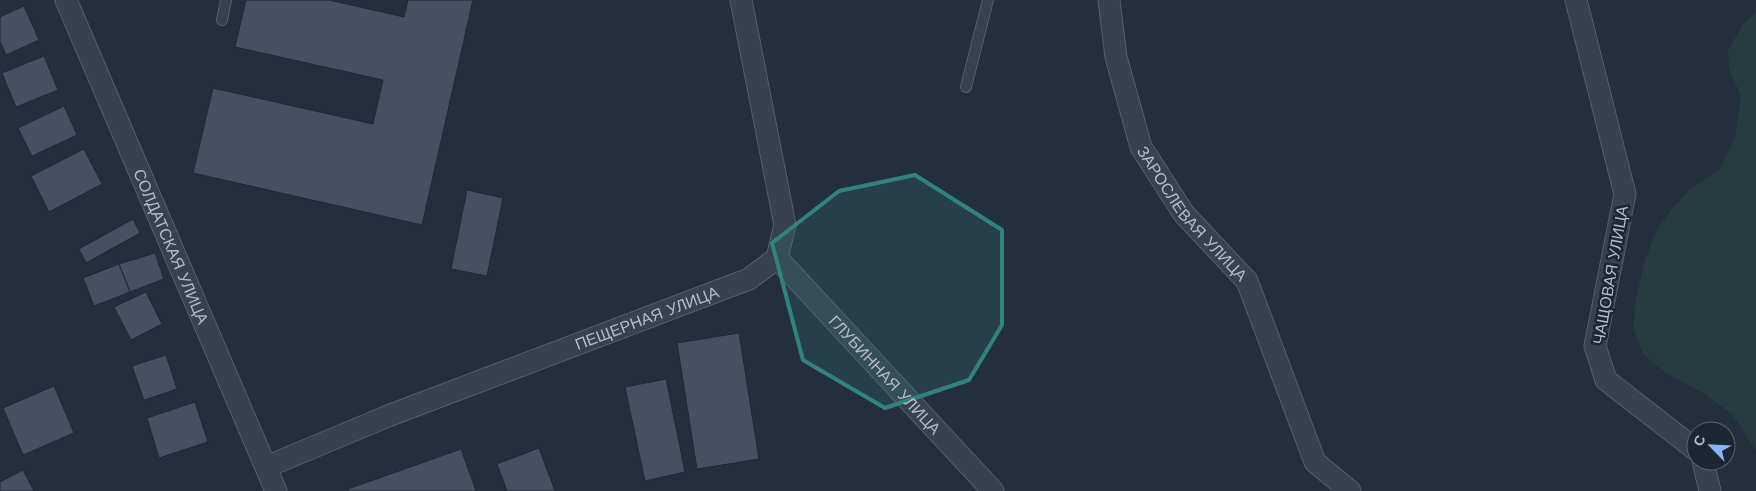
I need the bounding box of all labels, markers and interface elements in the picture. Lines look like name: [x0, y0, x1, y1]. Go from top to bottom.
street label: ЗАРОСЛЕВАЯ УЛИЦА: [1133, 143, 1251, 285]
street label: СОЛДАТСКАЯ УЛИЦА: [129, 166, 213, 327]
street label: ЧАЩОВАЯ УЛИЦА: [1589, 204, 1632, 346]
street label: ПЕЩЕРНАЯ УЛИЦА: [573, 282, 722, 354]
street label: ГЛУБИННАЯ УЛИЦА: [825, 311, 945, 439]
north arrow: [1686, 421, 1736, 471]
text: С: [1690, 433, 1708, 449]

